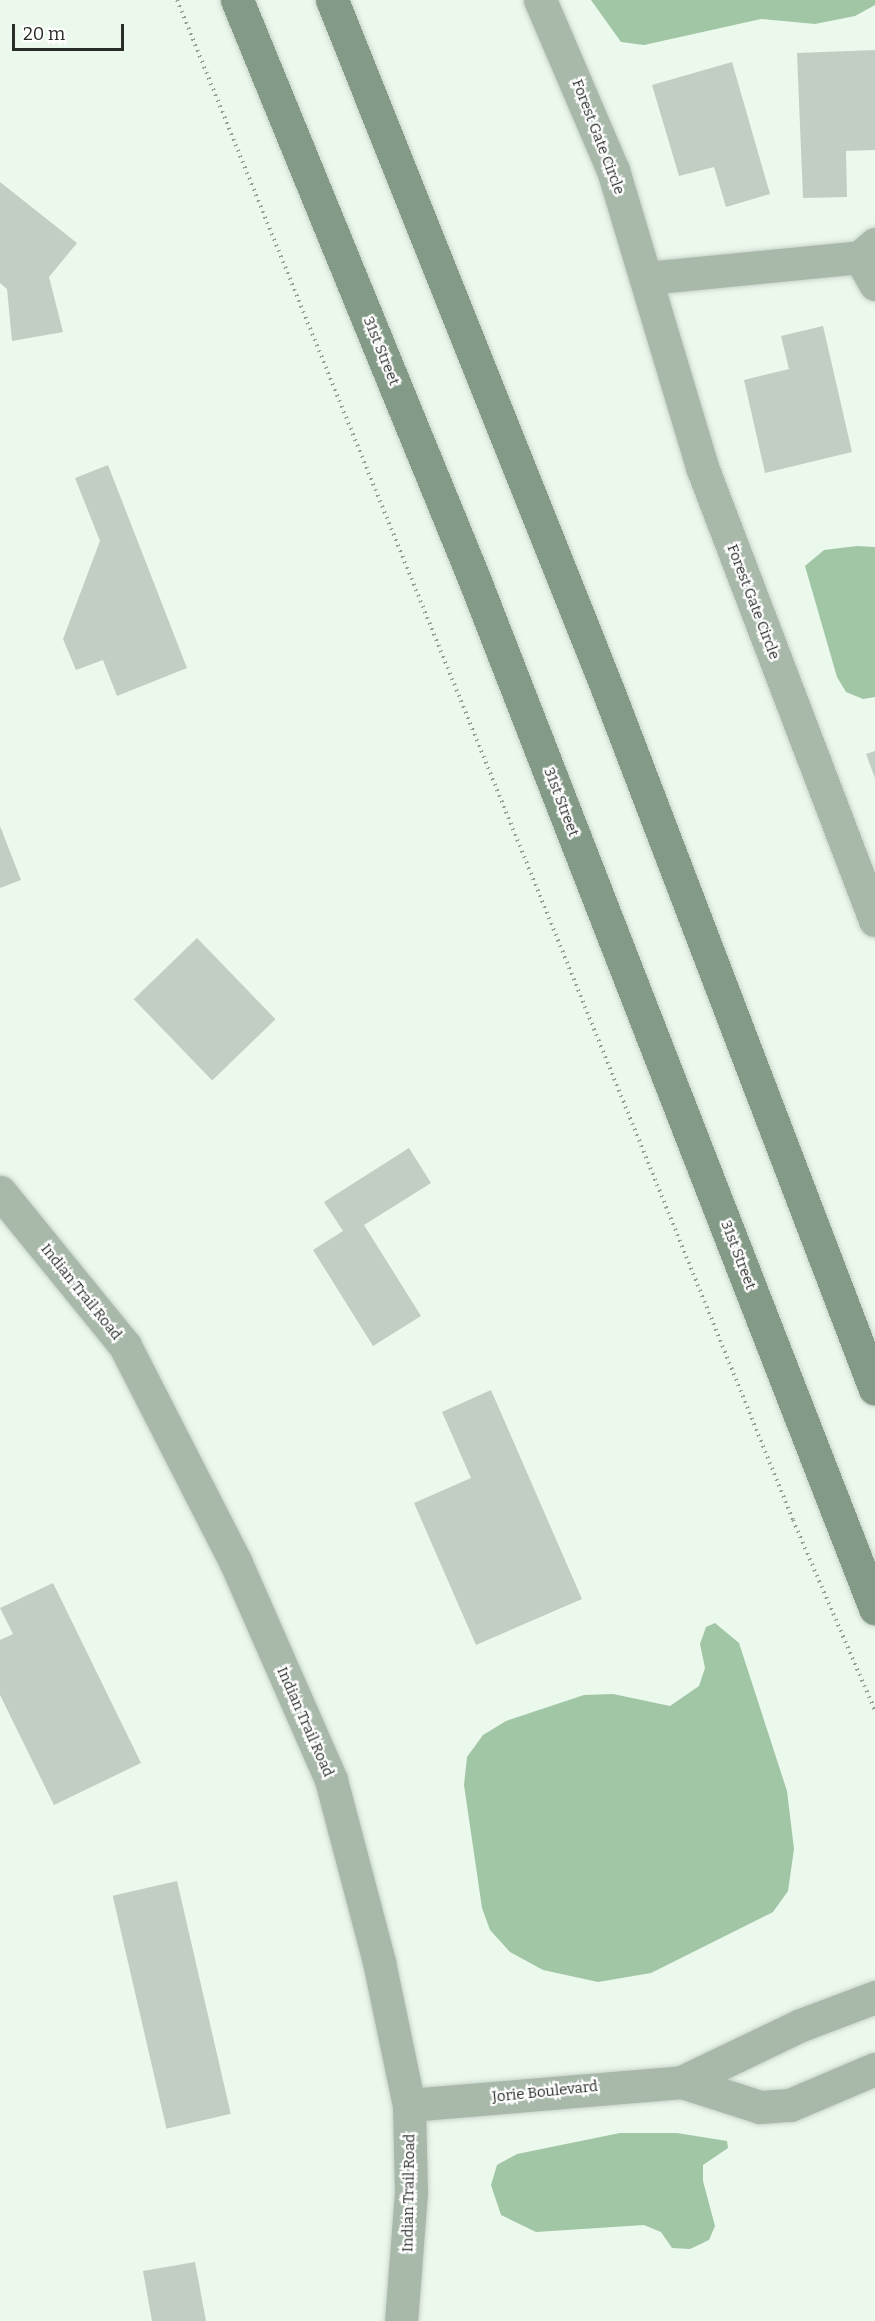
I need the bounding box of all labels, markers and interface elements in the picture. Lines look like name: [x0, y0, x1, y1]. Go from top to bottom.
scale bar: [15, 12, 128, 50]
text: 20 m: [23, 23, 65, 45]
street label: Forest Gate Circle: [568, 77, 628, 197]
street label: 31st Street: [359, 314, 403, 388]
street label: Forest Gate Circle: [723, 542, 783, 662]
street label: 31st Street: [540, 765, 582, 839]
street label: 31st Street: [717, 1218, 759, 1292]
street label: Indian Trail Road: [37, 1240, 125, 1344]
street label: Indian Trail Road: [273, 1664, 337, 1780]
street label: Jorie Boulevard: [491, 2078, 599, 2106]
street label: Indian Trail Road: [399, 2134, 419, 2252]

